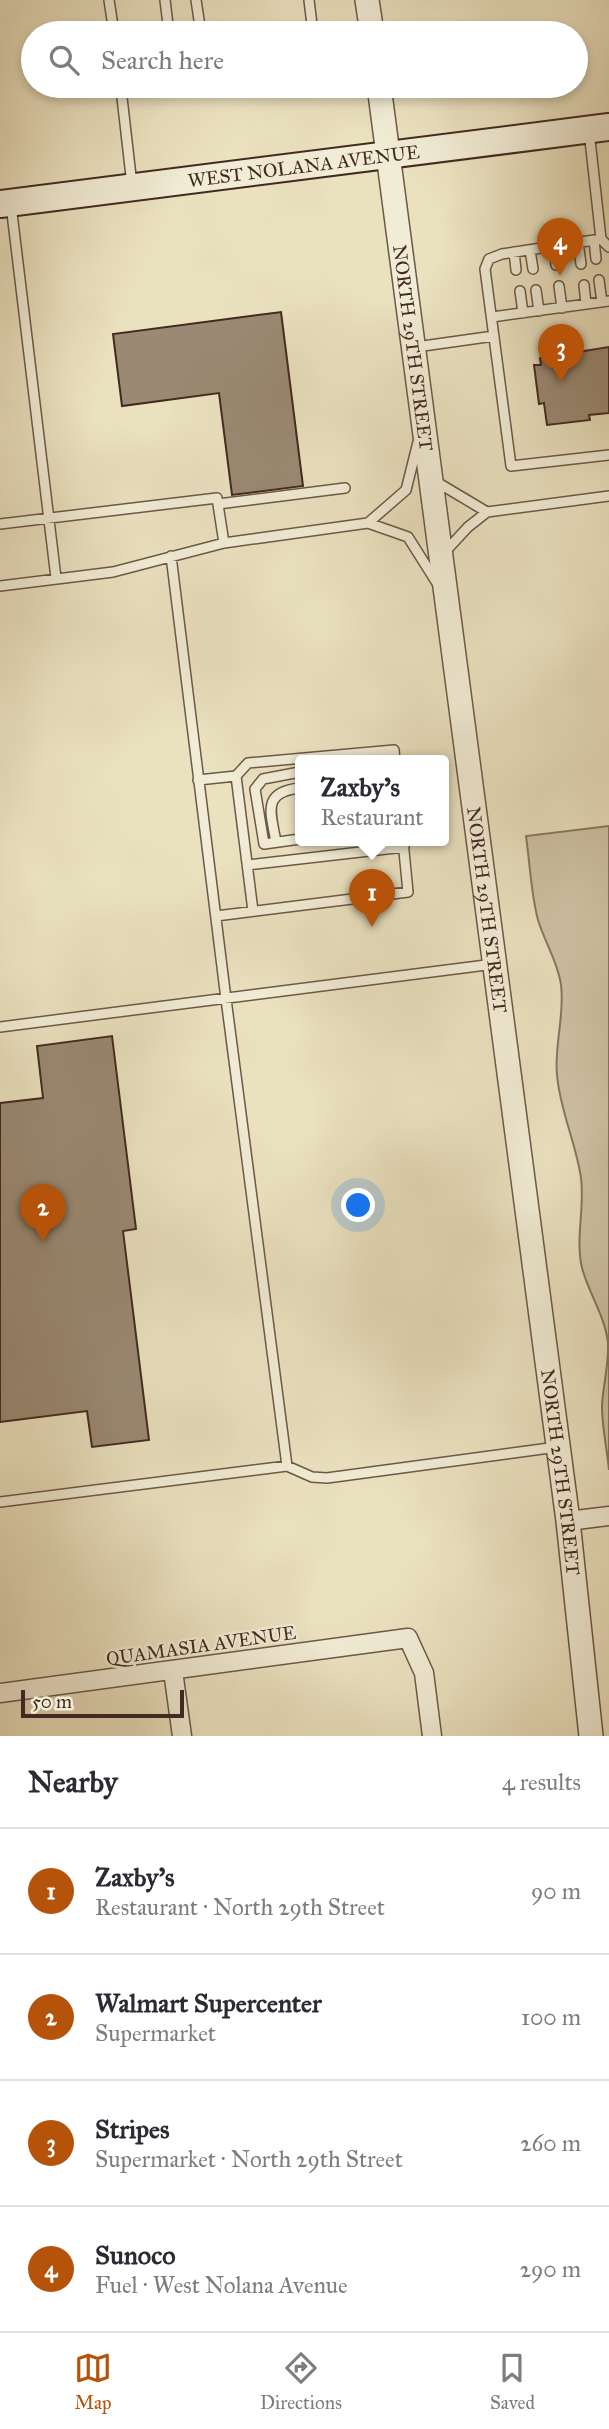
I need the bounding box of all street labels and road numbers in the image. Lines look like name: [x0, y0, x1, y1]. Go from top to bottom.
street label: WEST NOLANA AVENUE: [187, 140, 421, 192]
street label: NORTH 29TH STREET: [388, 243, 438, 452]
street label: NORTH 29TH STREET: [462, 805, 512, 1014]
street label: NORTH 29TH STREET: [536, 1368, 585, 1576]
street label: QUAMASIA AVENUE: [105, 1621, 298, 1670]

